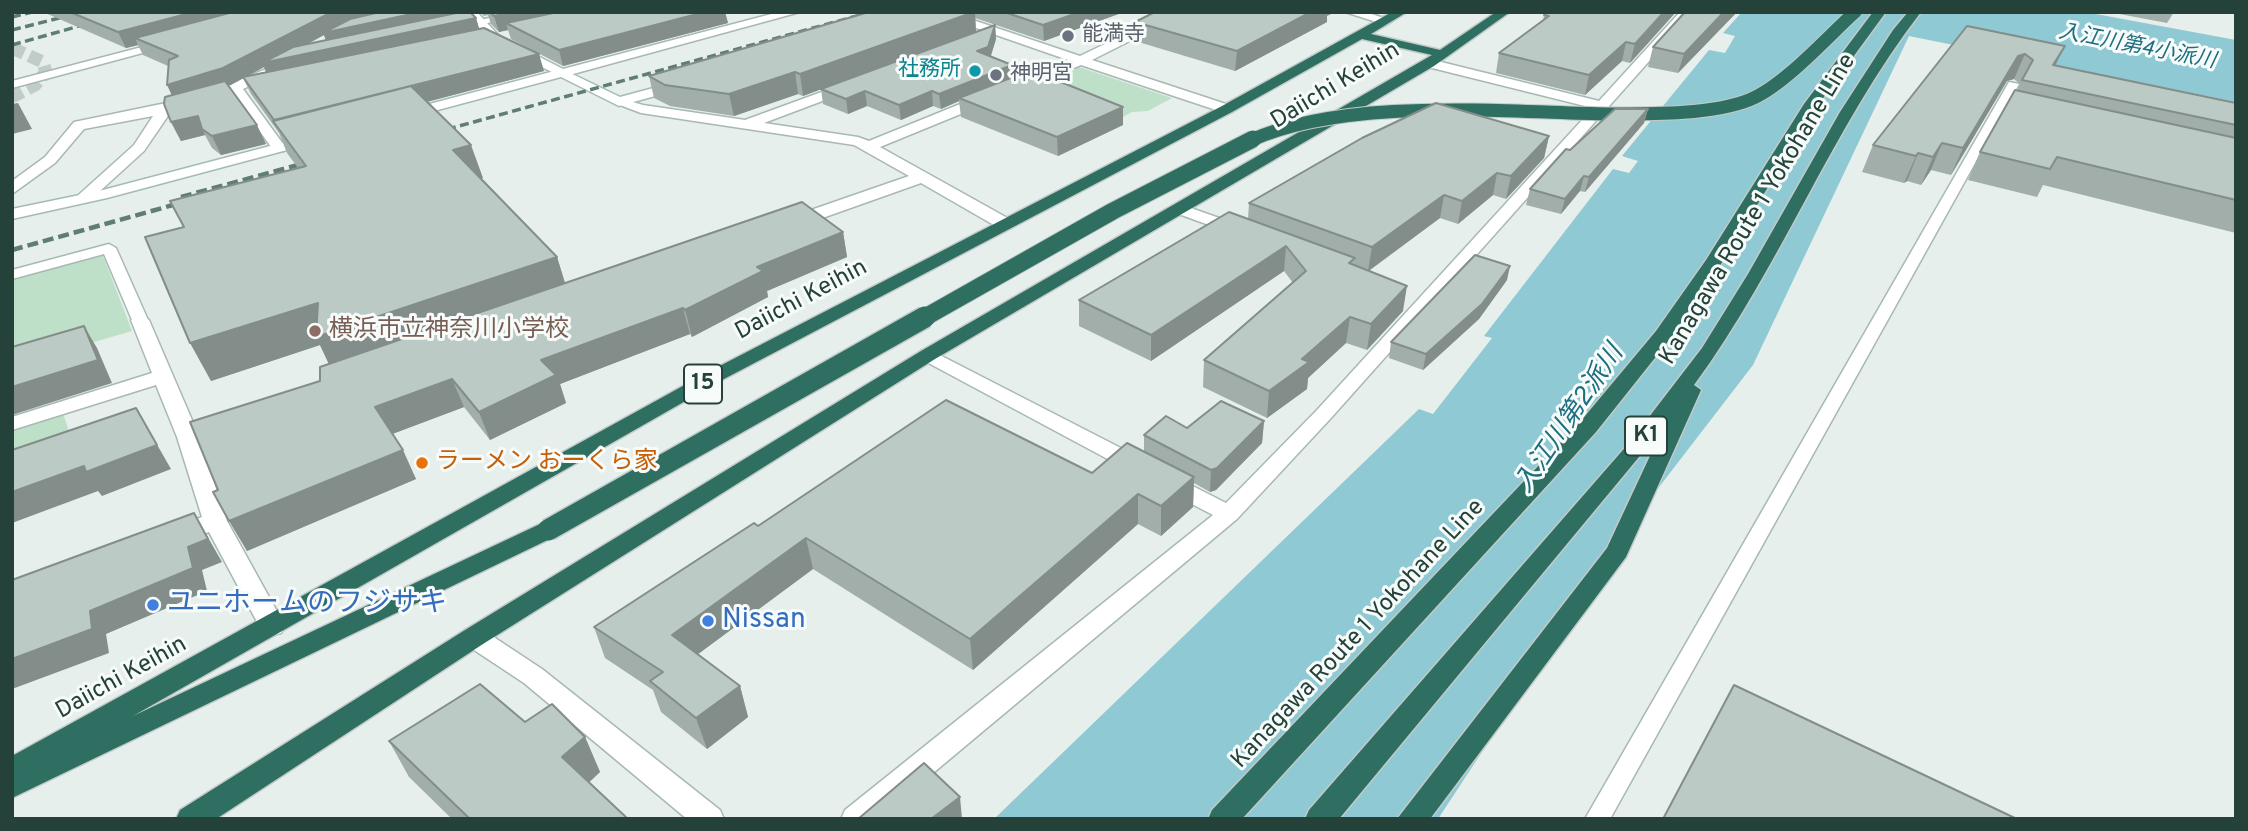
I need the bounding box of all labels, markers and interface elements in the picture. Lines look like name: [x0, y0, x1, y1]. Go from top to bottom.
water label: 入江川第4小派川: [2057, 20, 2217, 76]
place label: 能満寺: [1082, 23, 1145, 49]
marker: 能満寺: [1060, 28, 1076, 44]
street label: Daiichi Keihin: [1266, 37, 1406, 137]
street label: Kanagawa Route 1 Yokohane Line: [1655, 49, 1863, 371]
place label: 社務所: [898, 58, 961, 84]
place label: 神明宮: [1010, 62, 1073, 88]
marker: 社務所: [967, 63, 983, 79]
marker: 神明宮: [988, 67, 1004, 83]
street label: Daiichi Keihin: [731, 254, 873, 348]
place label: 横浜市立神奈川小学校: [329, 317, 569, 345]
marker: 横浜市立神奈川小学校: [307, 323, 323, 339]
water label: 入江川第2派川: [1510, 340, 1632, 500]
road number: 15: [684, 364, 722, 404]
road number: K1: [1625, 416, 1667, 456]
place label: ラーメン おーくら家: [436, 449, 658, 477]
marker: ラーメン おーくら家: [414, 455, 430, 471]
street label: Kanagawa Route 1 Yokohane Line: [1226, 494, 1492, 776]
place label: ユニホームのフジサキ: [167, 588, 447, 622]
marker: ユニホームのフジサキ: [145, 597, 161, 613]
place label: Nissan: [722, 604, 806, 638]
marker: Nissan: [700, 613, 716, 629]
street label: Daiichi Keihin: [51, 631, 193, 727]

